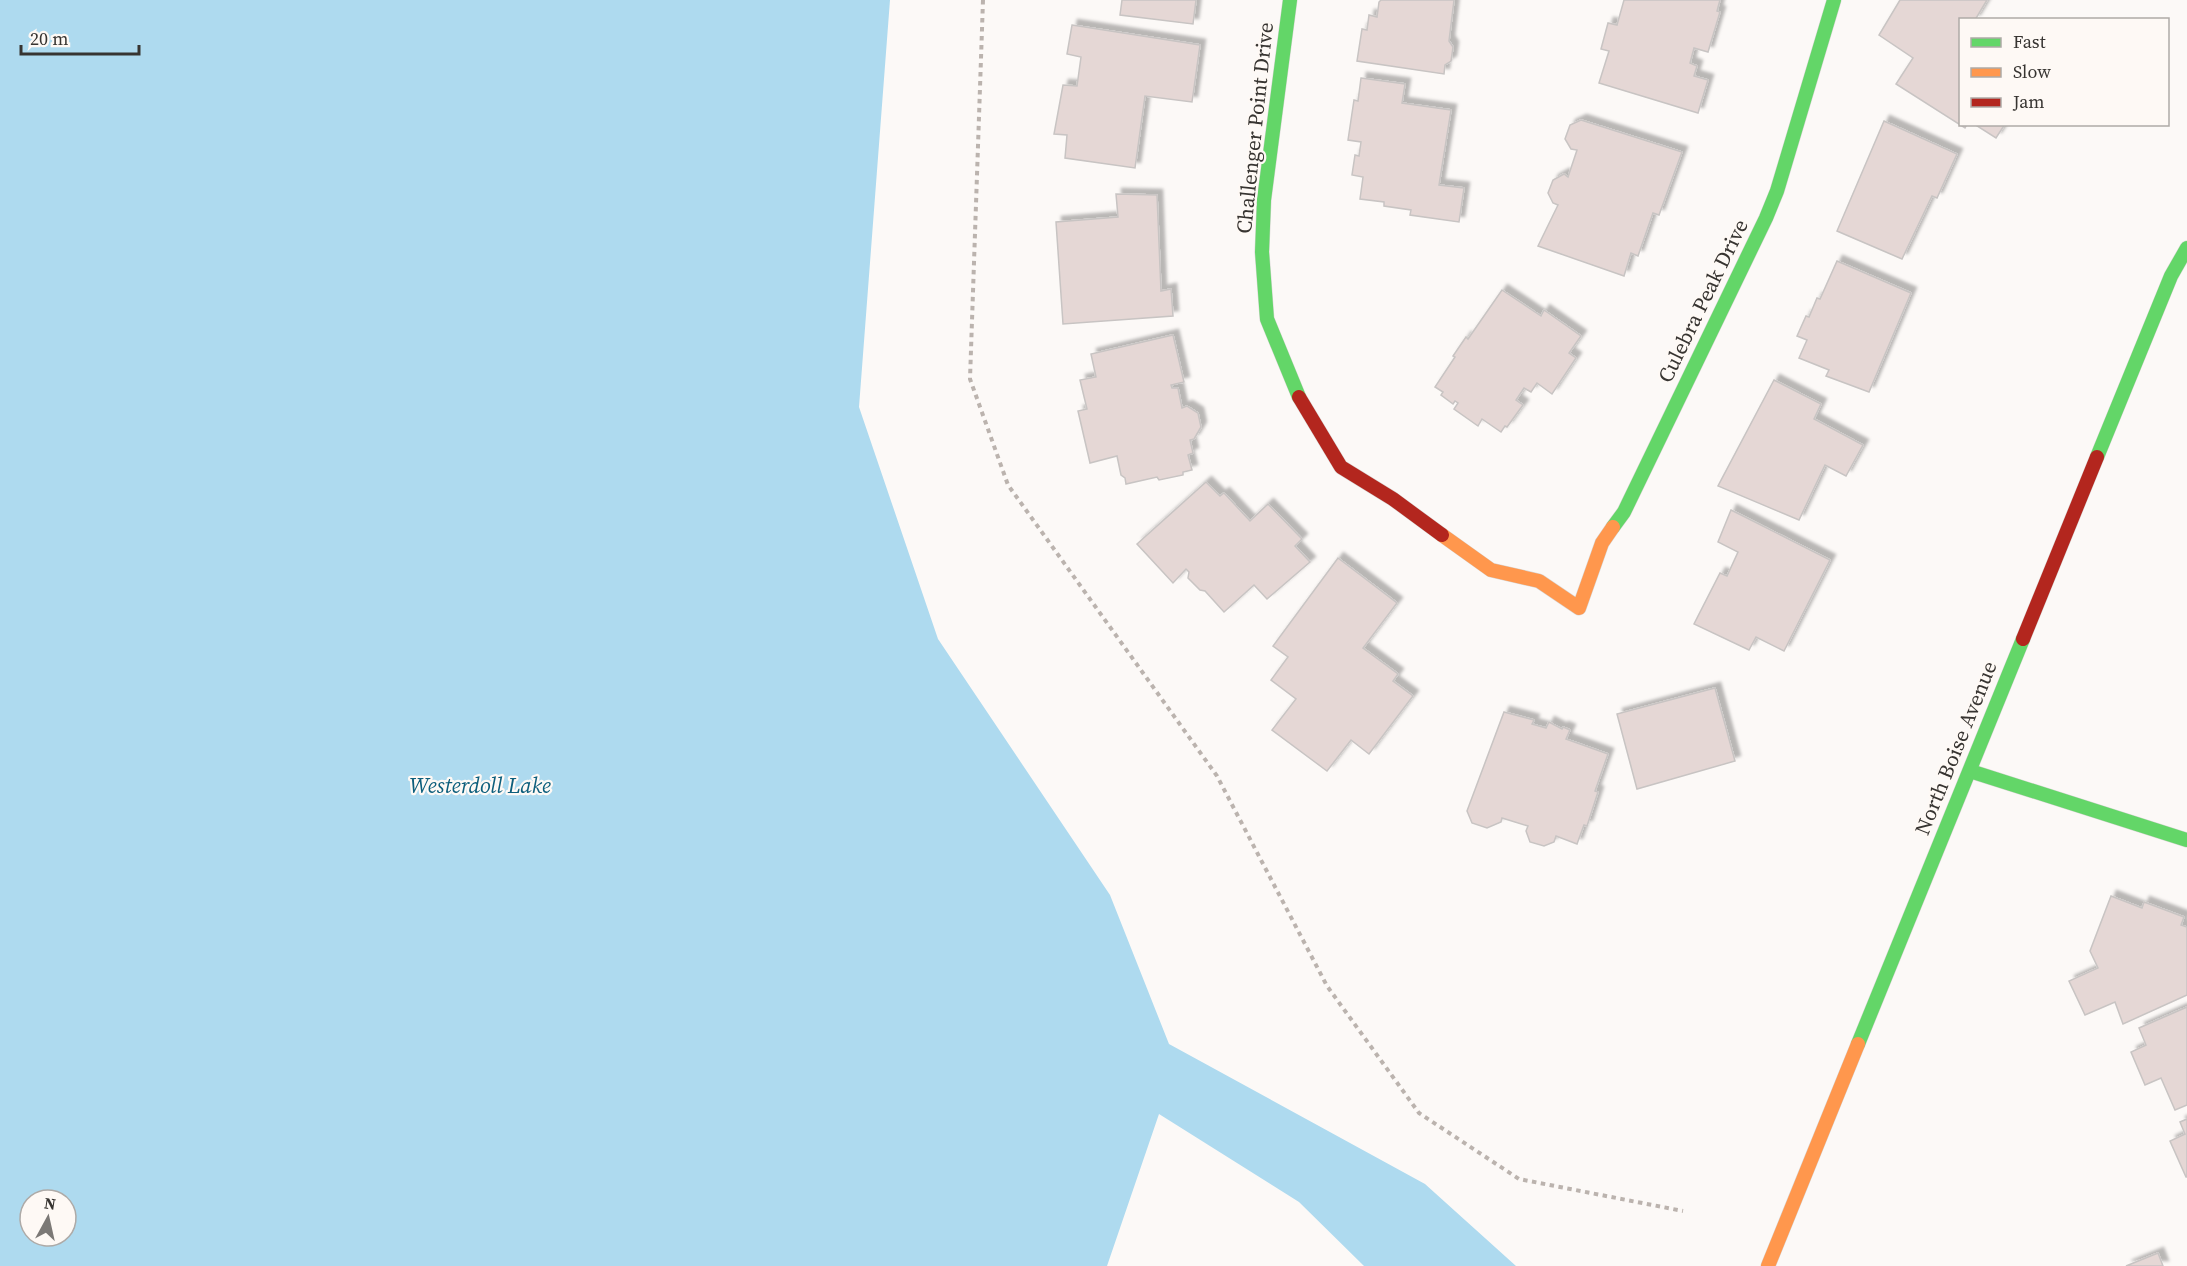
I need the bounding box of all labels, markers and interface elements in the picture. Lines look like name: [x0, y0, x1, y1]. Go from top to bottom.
scale bar: [21, 18, 140, 56]
legend: [1959, 18, 2169, 126]
street label: Challenger Point Drive: [1229, 21, 1280, 235]
text: 20 m: [30, 26, 68, 51]
text: Fast: [2013, 29, 2046, 54]
text: Slow: [2013, 59, 2051, 84]
text: Jam: [2012, 89, 2045, 114]
street label: Culebra Peak Drive: [1650, 214, 1755, 387]
street label: North Boise Avenue: [1907, 657, 2004, 839]
water label: Westerdoll Lake: [409, 770, 551, 800]
north arrow: [18, 1188, 78, 1248]
text: N: [43, 1191, 58, 1215]

